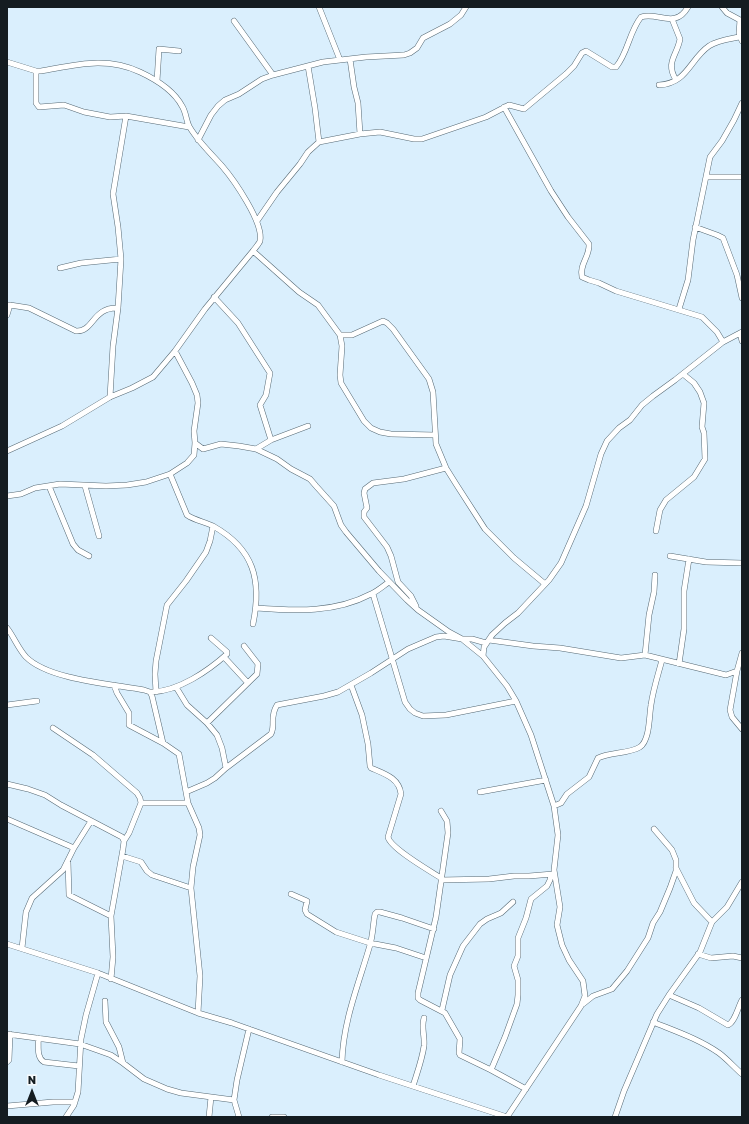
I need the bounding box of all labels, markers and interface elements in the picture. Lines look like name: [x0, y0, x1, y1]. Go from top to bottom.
north arrow: [12, 1072, 52, 1112]
text: N: [28, 1073, 36, 1086]

